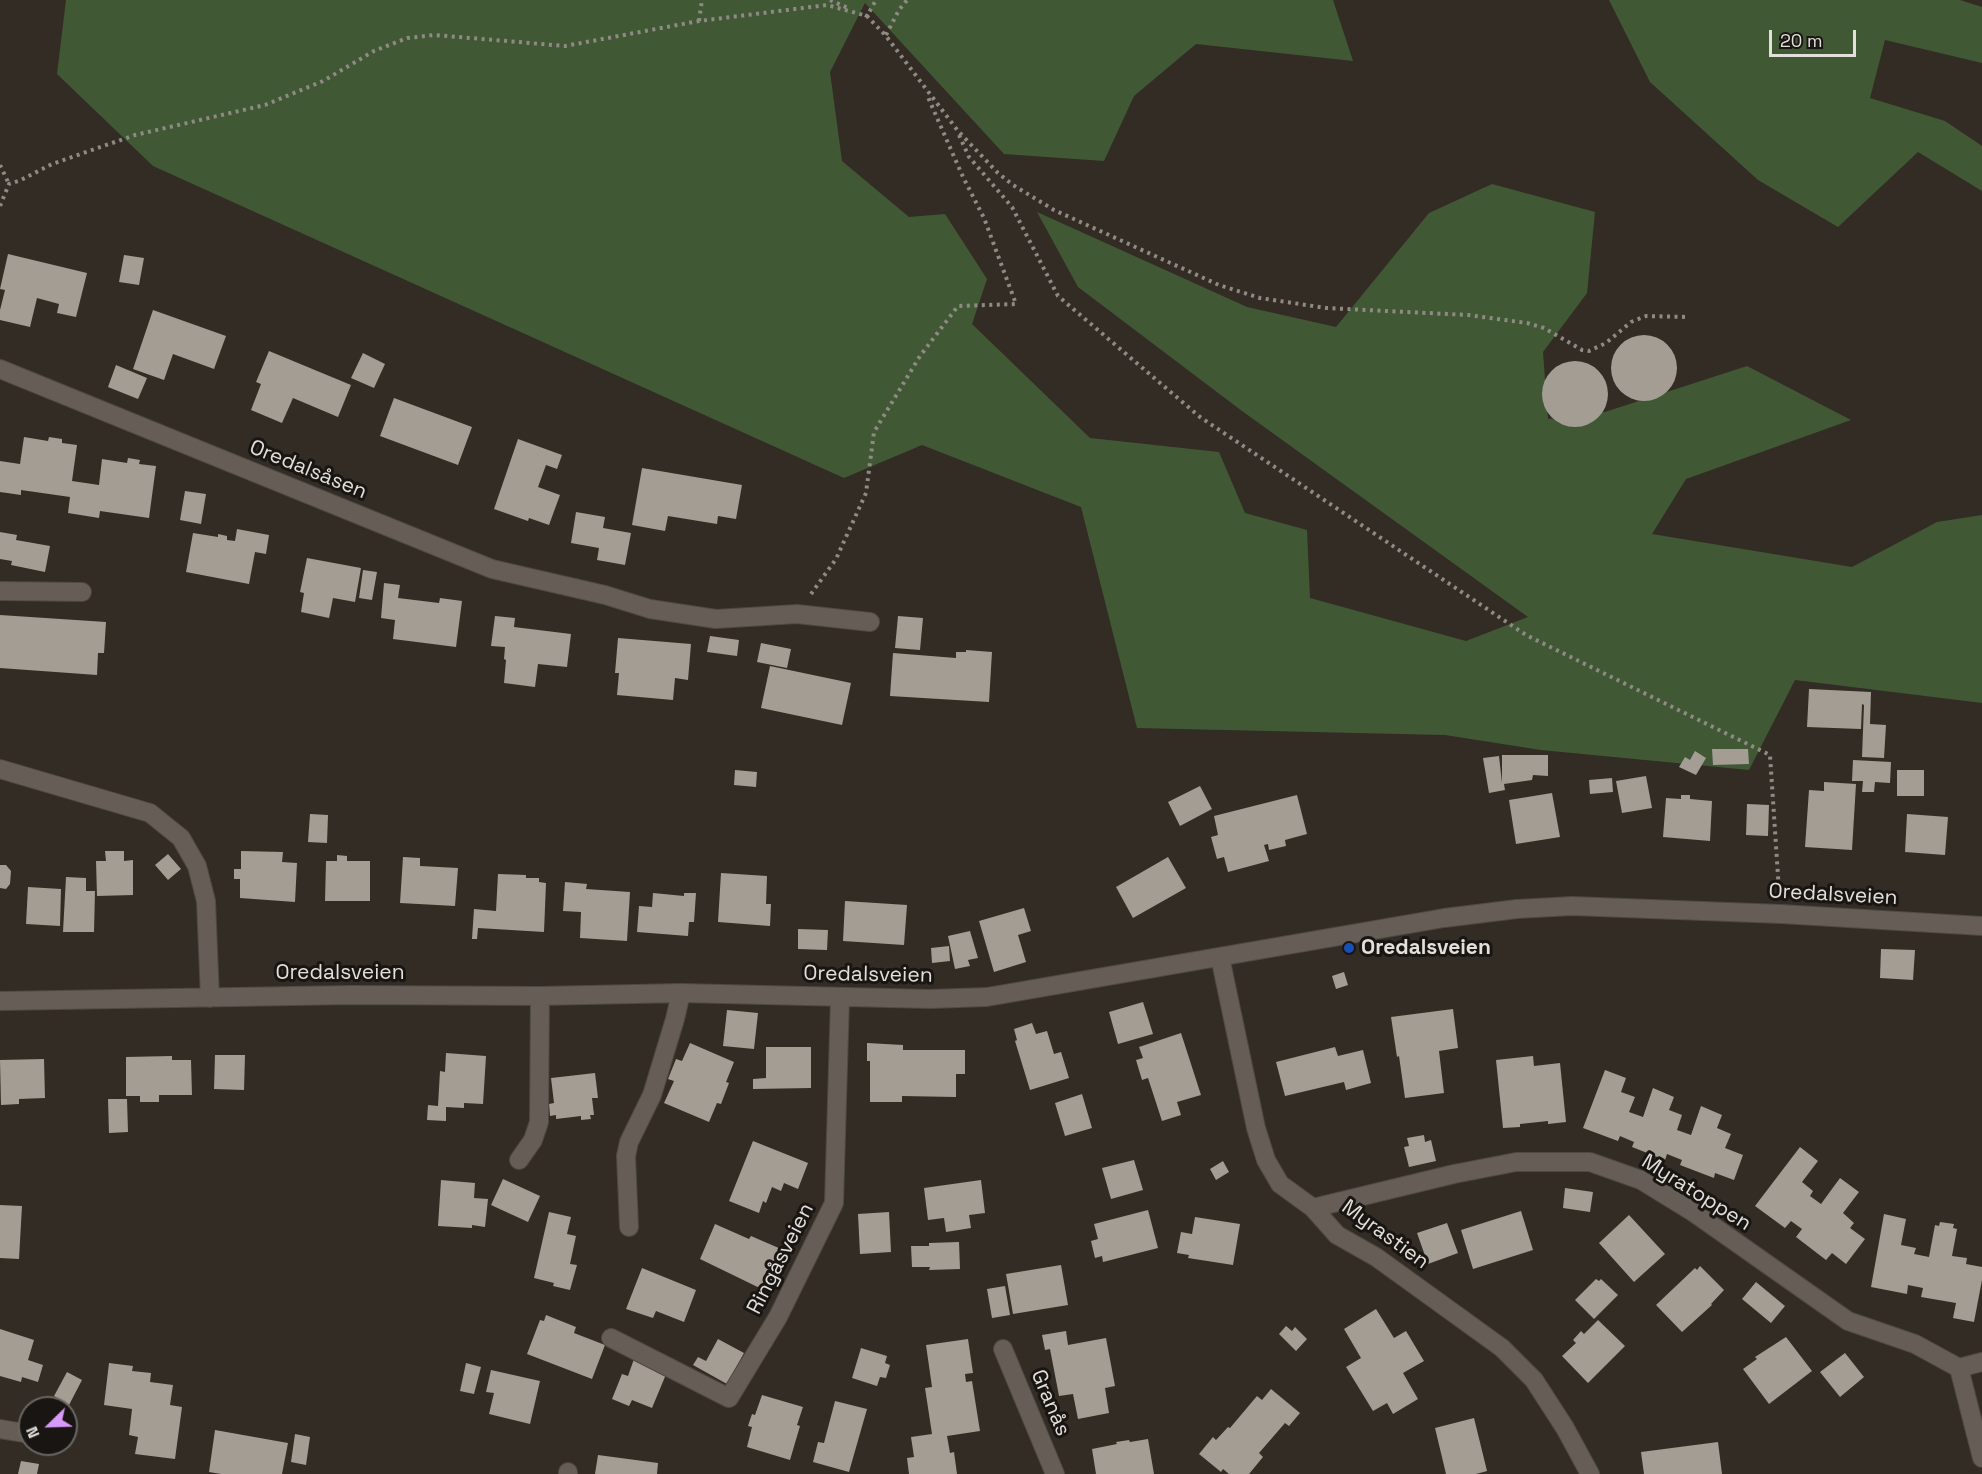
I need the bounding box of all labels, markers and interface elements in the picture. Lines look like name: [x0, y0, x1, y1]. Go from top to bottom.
scale bar: [1772, 18, 1859, 56]
text: 20 m: [1780, 29, 1823, 52]
street label: Oredalsåsen: [246, 435, 370, 505]
street label: Oredalsveien: [1768, 879, 1898, 911]
place label: Oredalsveien: [1361, 935, 1491, 961]
marker: Oredalsveien: [1342, 941, 1356, 955]
street label: Oredalsveien: [275, 960, 405, 986]
street label: Oredalsveien: [803, 961, 933, 989]
street label: Myratoppen: [1636, 1149, 1756, 1237]
street label: Myrastien: [1337, 1195, 1433, 1275]
street label: Ringåsveien: [742, 1199, 820, 1319]
street label: Granås: [1025, 1366, 1075, 1440]
north arrow: [18, 1396, 78, 1456]
text: N: [21, 1423, 45, 1441]

